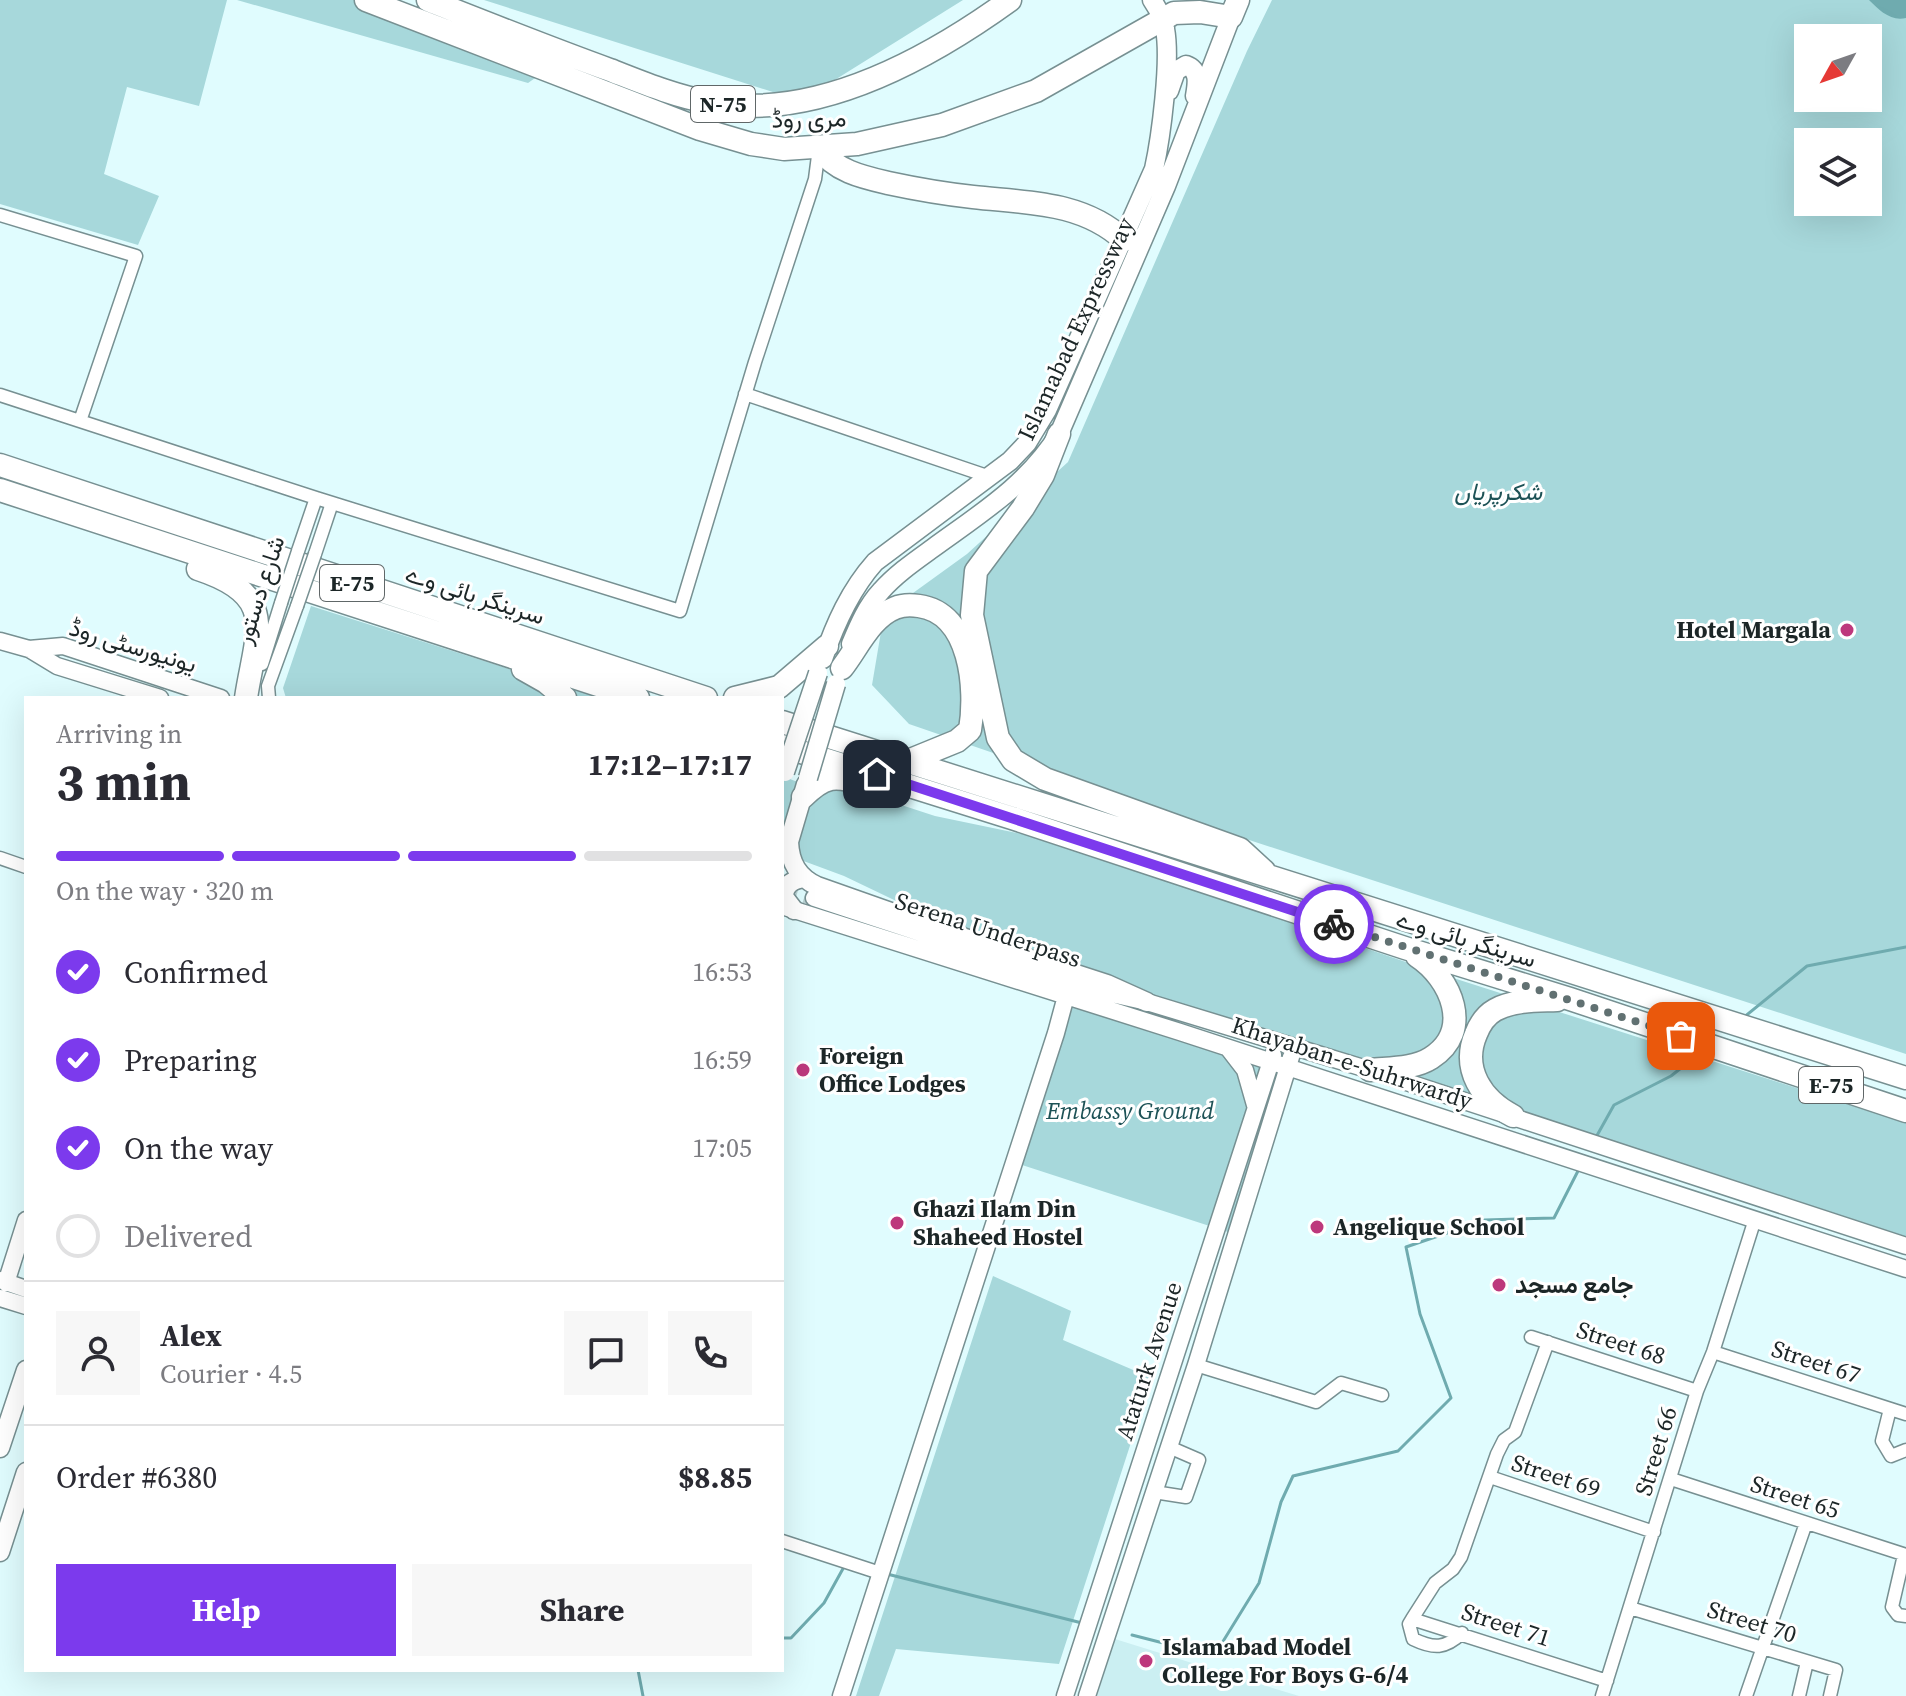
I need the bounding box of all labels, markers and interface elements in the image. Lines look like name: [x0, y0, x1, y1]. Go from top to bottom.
north arrow: [1794, 24, 1882, 112]
map controls: [1794, 24, 1882, 216]
road number: N-75: [691, 86, 755, 122]
street label: مری روڈ: [771, 101, 847, 136]
button: layers: [1794, 128, 1882, 216]
street label: Islamabad Expressway: [1009, 211, 1142, 446]
park label: شکرپریاں: [1454, 475, 1543, 508]
street label: شارع دستور: [226, 532, 292, 649]
street label: سرینگر ہائی وے: [401, 557, 549, 633]
road number: E-75: [320, 565, 384, 601]
street label: یونیورسٹی روڈ: [65, 611, 201, 681]
place label: Hotel Margala: [1676, 613, 1831, 646]
marker: Hotel Margala: [1838, 621, 1856, 639]
text: Arriving in: [56, 716, 182, 752]
pin: [843, 740, 911, 808]
text: 17:12–17:17: [588, 744, 752, 785]
text: 3 min: [56, 746, 191, 817]
icon: home: [855, 752, 899, 796]
text: On the way · 320 m: [56, 873, 274, 909]
street label: Serena Underpass: [891, 884, 1085, 975]
courier: [1294, 884, 1374, 964]
icon: bike: [1312, 902, 1356, 946]
street label: سرینگر ہائی وے: [1392, 902, 1540, 975]
icon: check: [56, 950, 100, 994]
text: Confirmed: [124, 952, 268, 993]
text: 16:53: [692, 954, 752, 990]
pin: [1647, 1002, 1715, 1070]
street label: Khayaban-e-Suhrwardy: [1228, 1008, 1477, 1117]
icon: bag: [1659, 1014, 1703, 1058]
icon: check: [56, 1038, 100, 1082]
place label: Foreign Office Lodges: [819, 1039, 966, 1100]
text: Preparing: [124, 1040, 257, 1081]
text: 16:59: [692, 1042, 752, 1078]
marker: Foreign Office Lodges: [794, 1061, 812, 1079]
road number: E-75: [1799, 1067, 1863, 1103]
park label: Embassy Ground: [1045, 1094, 1214, 1127]
icon: check: [56, 1126, 100, 1170]
text: On the way: [124, 1128, 273, 1169]
text: 17:05: [692, 1130, 752, 1166]
place label: Ghazi Ilam Din Shaheed Hostel: [913, 1192, 1083, 1253]
place label: Angelique School: [1333, 1210, 1525, 1243]
marker: Ghazi Ilam Din Shaheed Hostel: [888, 1214, 906, 1232]
text: Delivered: [124, 1216, 252, 1257]
marker: Angelique School: [1308, 1218, 1326, 1236]
place label: جامع مسجد: [1515, 1268, 1633, 1302]
marker: جامع مسجد: [1490, 1276, 1508, 1294]
street label: Ataturk Avenue: [1107, 1277, 1190, 1444]
button: person: [56, 1311, 140, 1395]
button: chat: [564, 1311, 648, 1395]
button: phone: [668, 1311, 752, 1395]
street label: Street 68: [1572, 1313, 1670, 1372]
text: Alex: [160, 1315, 222, 1356]
street label: Street 67: [1767, 1332, 1865, 1391]
text: Courier · 4.5: [160, 1356, 302, 1392]
street label: Street 66: [1626, 1402, 1685, 1499]
street label: Street 69: [1507, 1446, 1605, 1505]
text: Order #6380: [56, 1457, 217, 1498]
text: $8.85: [678, 1457, 752, 1498]
street label: Street 65: [1746, 1467, 1844, 1526]
button: Help: [56, 1564, 396, 1656]
button: Share: [412, 1564, 752, 1656]
street label: Street 70: [1704, 1592, 1801, 1651]
street label: Street 71: [1457, 1595, 1555, 1654]
place label: Islamabad Model College For Boys G-6/4: [1162, 1630, 1409, 1691]
marker: Islamabad Model College For Boys G-6/4: [1137, 1652, 1155, 1670]

